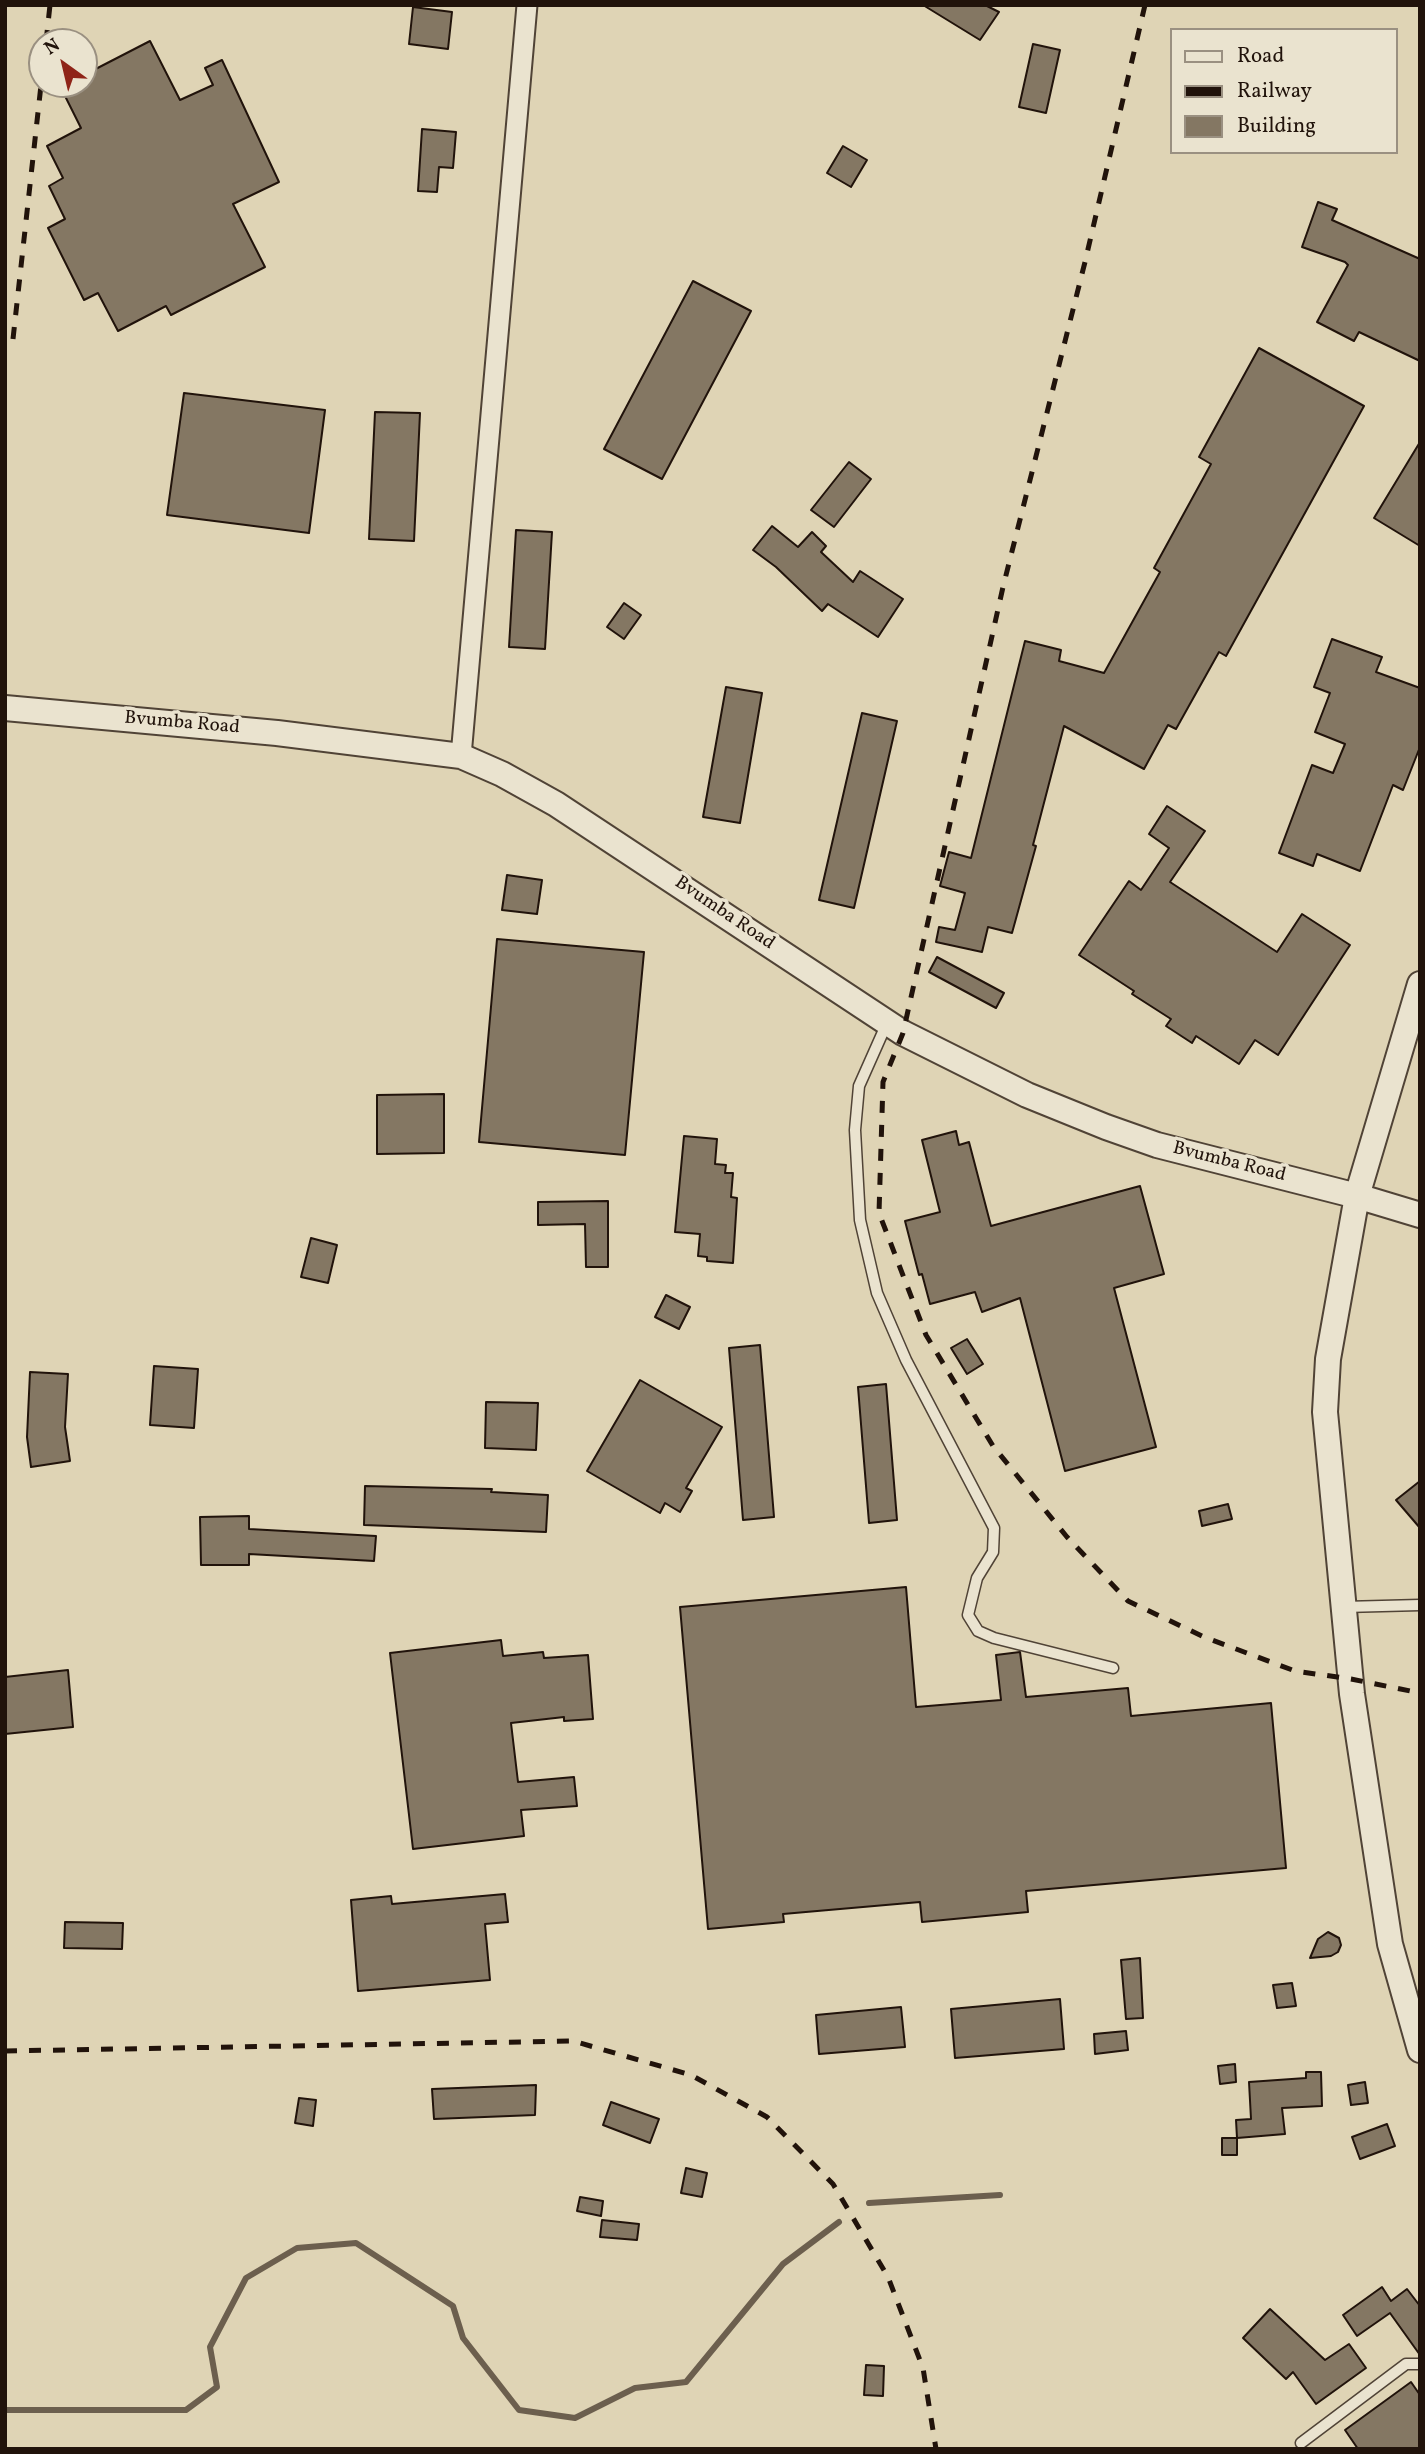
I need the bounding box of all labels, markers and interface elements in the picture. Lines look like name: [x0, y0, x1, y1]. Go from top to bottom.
north arrow: [28, 28, 98, 98]
legend: [1170, 28, 1397, 154]
text: N: [39, 33, 65, 62]
text: Road: [1237, 42, 1284, 71]
text: Railway: [1237, 77, 1312, 106]
text: Building: [1237, 112, 1316, 141]
street label: Bvumba Road: [123, 708, 241, 740]
street label: Bvumba Road: [670, 872, 778, 956]
street label: Bvumba Road: [1170, 1138, 1288, 1188]

